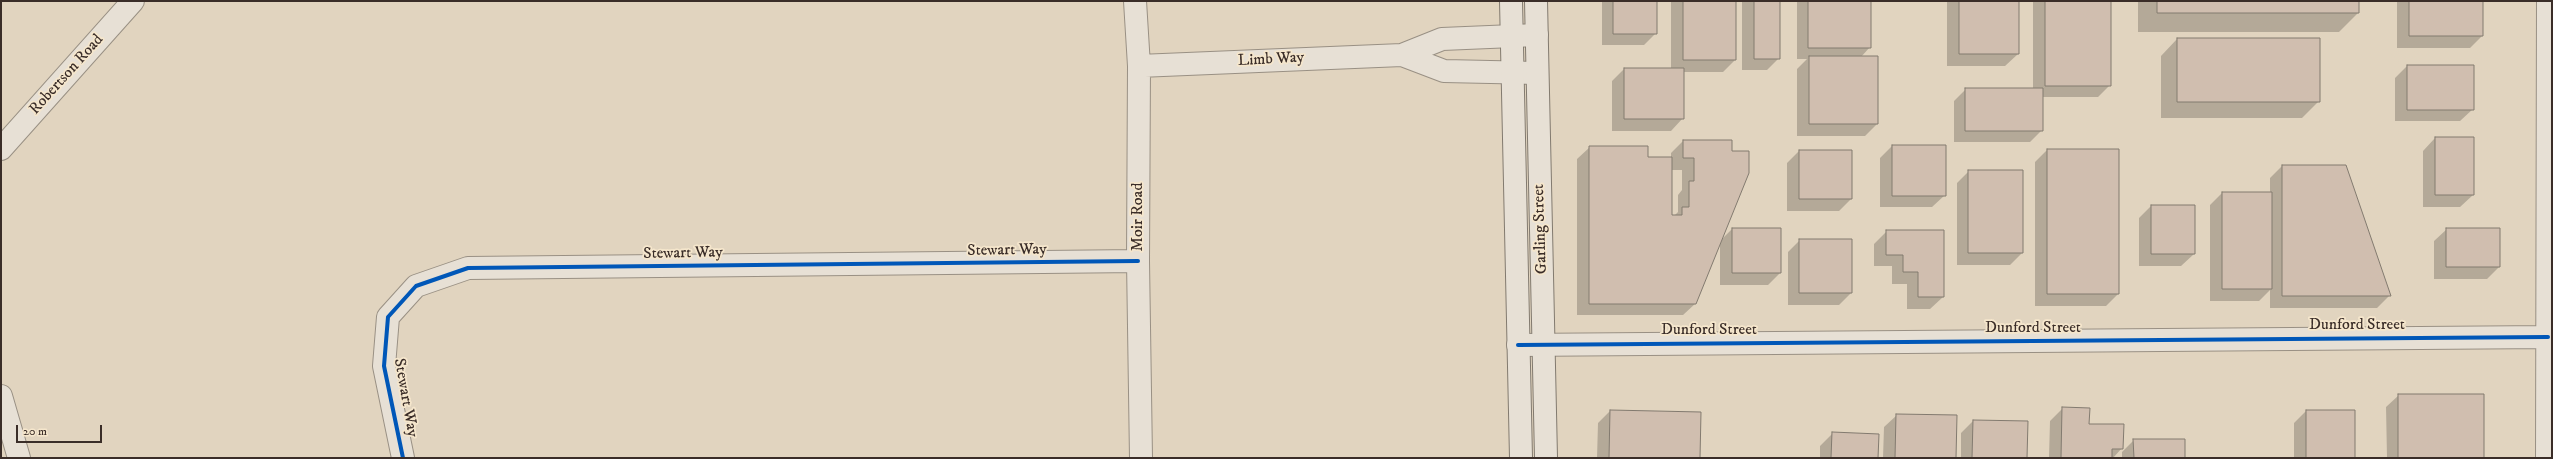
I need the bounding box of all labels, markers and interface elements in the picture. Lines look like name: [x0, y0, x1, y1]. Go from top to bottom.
street label: Robertson Road: [26, 31, 108, 119]
street label: Limb Way: [1237, 49, 1305, 71]
street label: Moir Road: [1129, 183, 1149, 251]
street label: Garling Street: [1530, 184, 1552, 274]
street label: Stewart Way: [967, 241, 1047, 261]
street label: Stewart Way: [643, 244, 723, 264]
street label: Dunford Street: [2309, 316, 2405, 336]
street label: Dunford Street: [1985, 319, 2081, 339]
street label: Dunford Street: [1661, 321, 1757, 341]
street label: Stewart Way: [389, 357, 421, 439]
scale bar: [18, 417, 104, 443]
text: 20 m: [23, 424, 47, 439]

